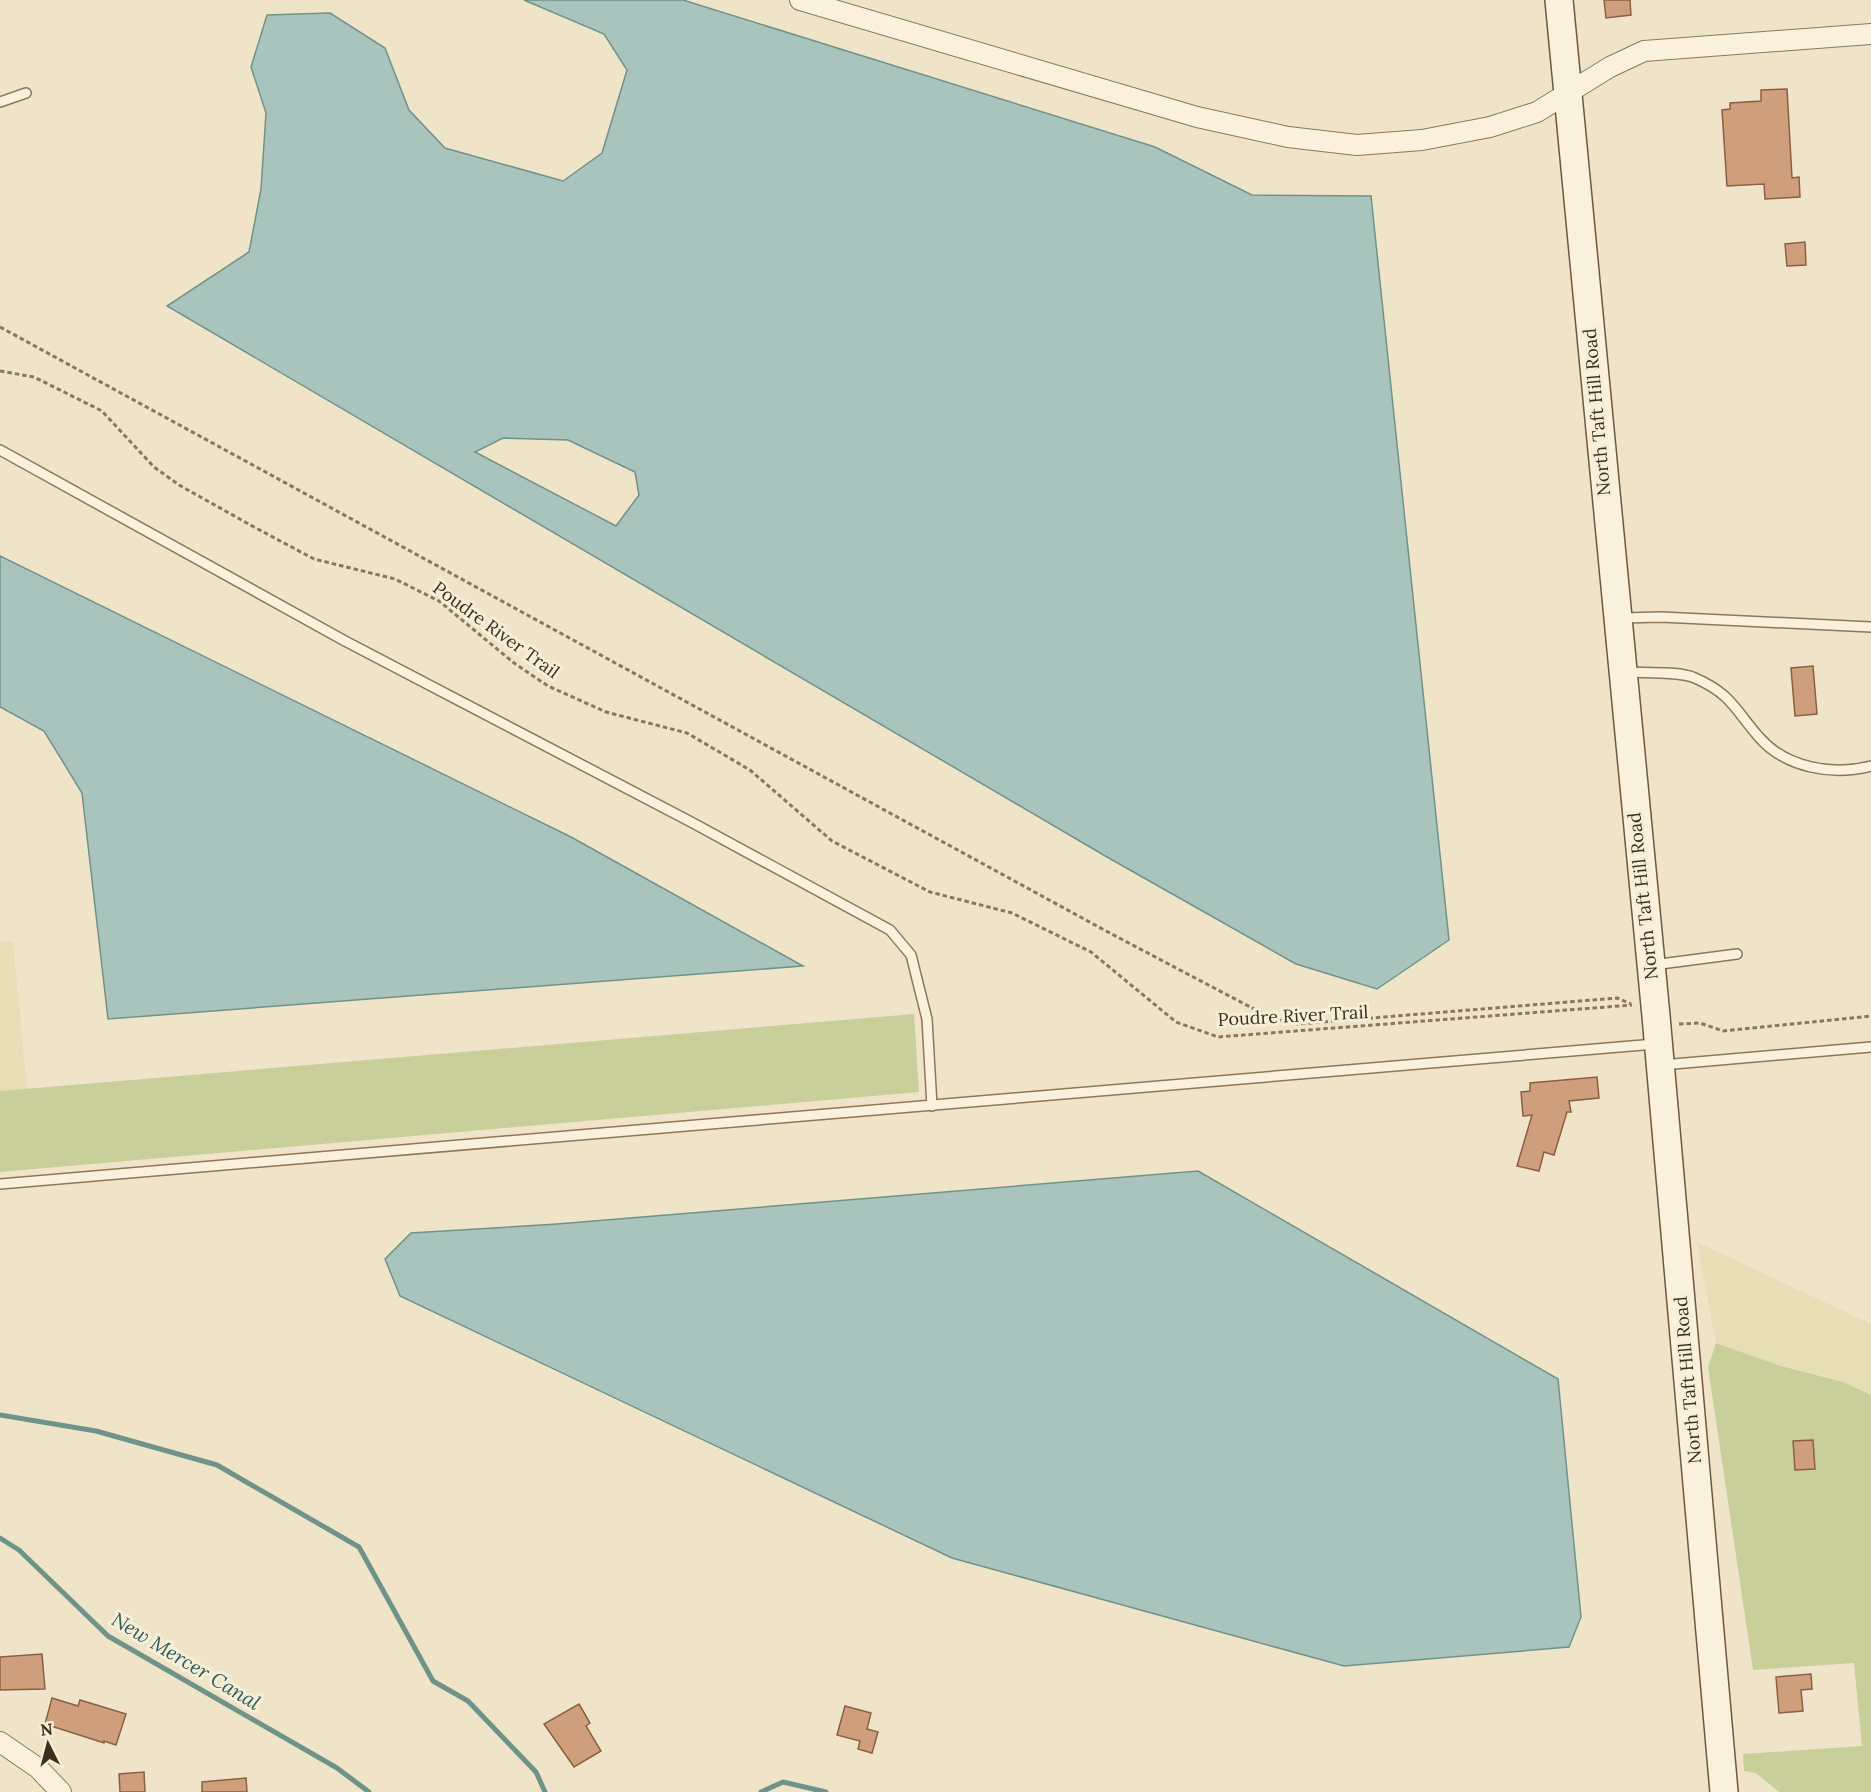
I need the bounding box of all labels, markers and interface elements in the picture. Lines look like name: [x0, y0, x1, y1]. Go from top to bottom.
street label: North Taft Hill Road: [1578, 327, 1615, 497]
street label: Poudre River Trail: [429, 576, 564, 683]
street label: North Taft Hill Road: [1622, 811, 1663, 981]
street label: Poudre River Trail: [1217, 1000, 1369, 1031]
street label: North Taft Hill Road: [1669, 1295, 1706, 1465]
water label: New Mercer Canal: [107, 1606, 265, 1715]
north arrow: [18, 1714, 78, 1774]
text: N: [39, 1718, 54, 1740]

